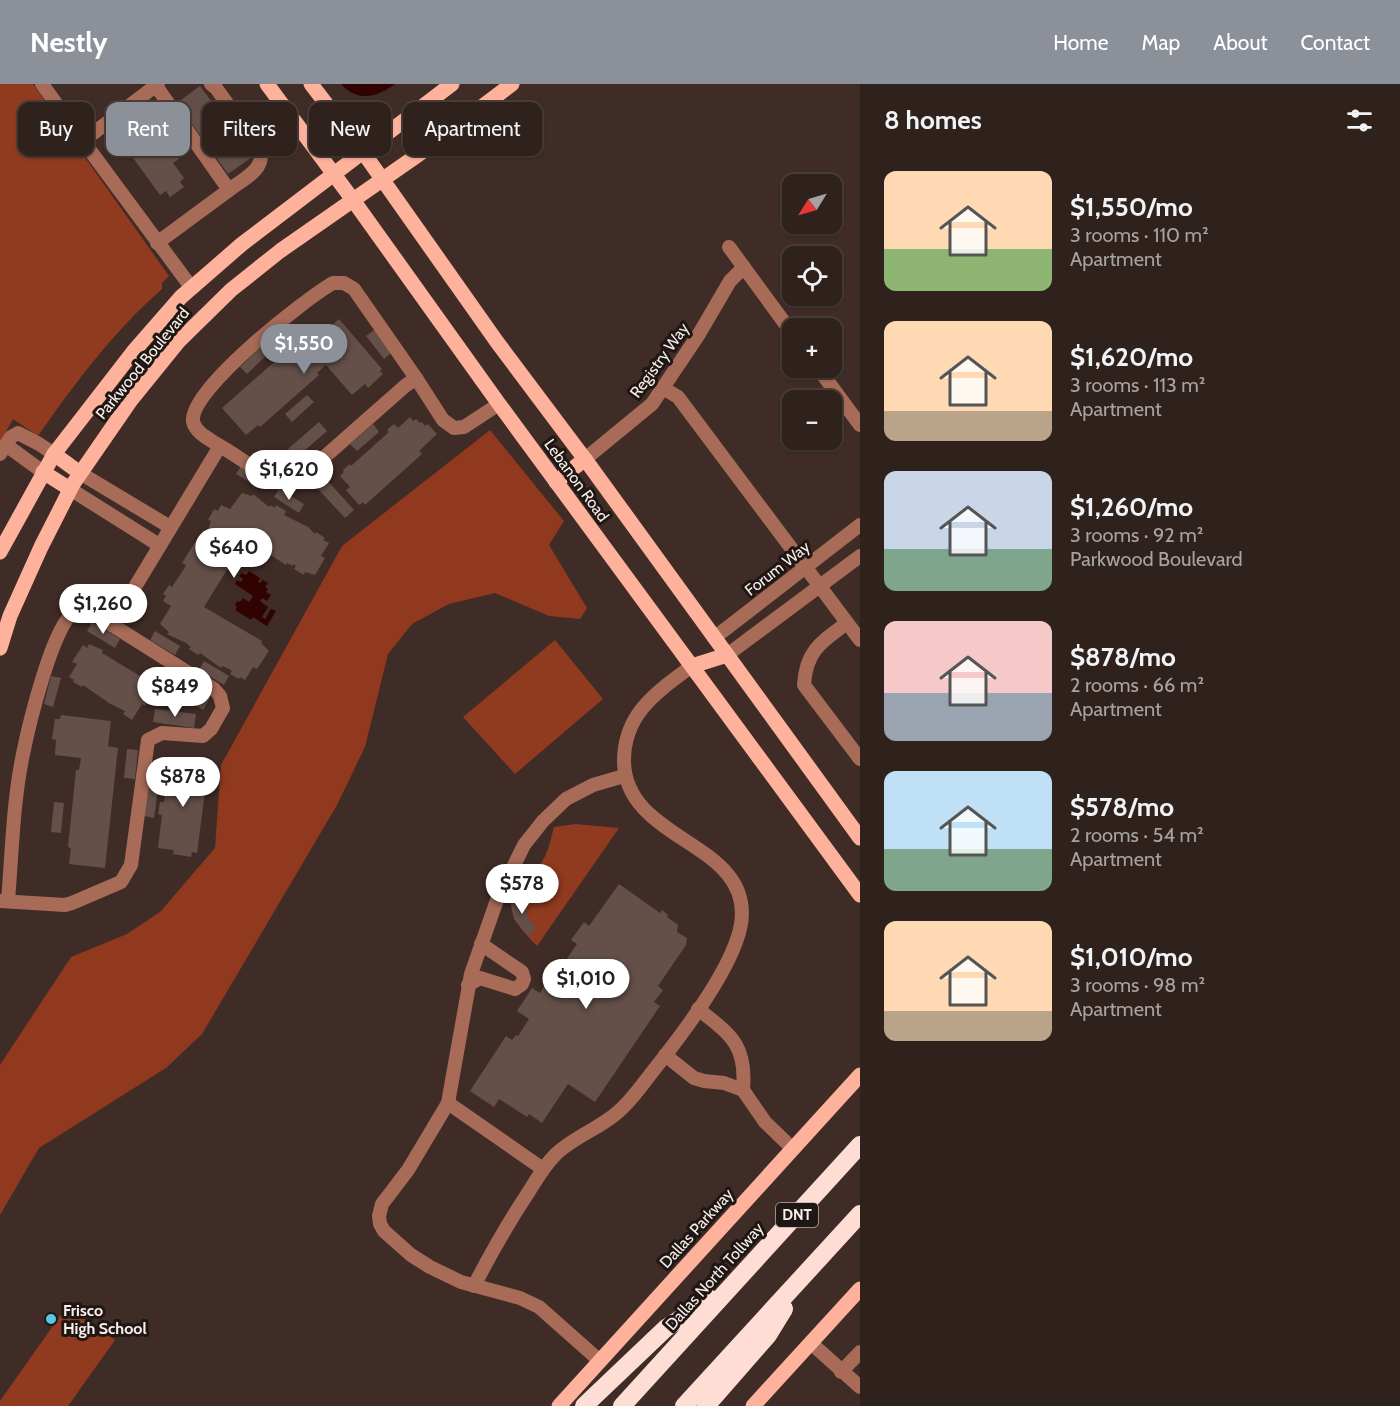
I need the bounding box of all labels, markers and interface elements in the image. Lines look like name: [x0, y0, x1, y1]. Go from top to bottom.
text: Nestly: [30, 25, 108, 59]
text: Home: [1053, 30, 1109, 55]
text: Map: [1142, 30, 1180, 55]
text: About: [1213, 30, 1267, 55]
text: Contact: [1300, 30, 1370, 55]
chip: Buy: [18, 102, 94, 156]
chip: Rent: [106, 102, 190, 156]
chip: Filters: [202, 102, 297, 156]
chip: New: [309, 102, 391, 156]
chip: Apartment: [403, 102, 542, 156]
text: 8 homes: [884, 104, 982, 136]
icon: filters: [1343, 104, 1376, 137]
north arrow: [782, 174, 842, 234]
map controls: [782, 174, 842, 450]
text: $1,550/mo: [1070, 191, 1193, 223]
icon: home: [932, 195, 1004, 267]
text: 3 rooms · 110 m²: [1070, 223, 1209, 247]
button: locate: [782, 246, 842, 306]
text: Apartment: [1070, 247, 1162, 271]
street label: Parkwood Boulevard: [92, 304, 193, 423]
button: +: [782, 318, 842, 378]
street label: Registry Way: [626, 319, 693, 401]
pin: $1,550: [255, 324, 353, 375]
text: $1,550: [274, 331, 334, 355]
text: $1,620/mo: [1070, 341, 1193, 373]
icon: home: [932, 345, 1004, 417]
text: 3 rooms · 113 m²: [1070, 373, 1206, 397]
button: −: [782, 390, 842, 450]
text: Apartment: [1070, 397, 1162, 421]
street label: Lebanon Road: [540, 435, 613, 525]
pin: $1,620: [240, 450, 338, 501]
text: $1,620: [259, 457, 319, 481]
text: $1,260/mo: [1070, 491, 1193, 523]
icon: home: [932, 495, 1004, 567]
text: 3 rooms · 92 m²: [1070, 523, 1203, 547]
pin: $640: [198, 528, 270, 579]
text: $640: [209, 535, 259, 559]
street label: Forum Way: [741, 537, 814, 600]
text: Parkwood Boulevard: [1070, 547, 1243, 571]
pin: $1,260: [54, 584, 152, 635]
text: $1,260: [73, 591, 133, 615]
text: $878/mo: [1070, 641, 1176, 673]
icon: home: [932, 645, 1004, 717]
pin: $849: [139, 667, 211, 718]
text: 2 rooms · 66 m²: [1070, 673, 1204, 697]
text: $849: [151, 674, 199, 698]
text: Apartment: [1070, 697, 1162, 721]
pin: $878: [147, 757, 219, 808]
text: $878: [160, 764, 206, 788]
text: $578/mo: [1070, 791, 1174, 823]
icon: home: [932, 795, 1004, 867]
text: 2 rooms · 54 m²: [1070, 823, 1204, 847]
text: Apartment: [1070, 847, 1162, 871]
pin: $578: [486, 864, 558, 915]
text: $578: [500, 871, 544, 895]
text: $1,010/mo: [1070, 941, 1193, 973]
icon: home: [932, 945, 1004, 1017]
pin: $1,010: [537, 959, 635, 1010]
text: $1,010: [556, 966, 616, 990]
text: 3 rooms · 98 m²: [1070, 973, 1205, 997]
text: Apartment: [1070, 997, 1162, 1021]
street label: Dallas Parkway: [656, 1185, 737, 1272]
road number: DNT: [776, 1203, 818, 1227]
street label: Dallas North Tollway: [661, 1219, 768, 1334]
place label: Frisco High School: [63, 1301, 147, 1338]
marker: Frisco High School: [44, 1312, 58, 1326]

